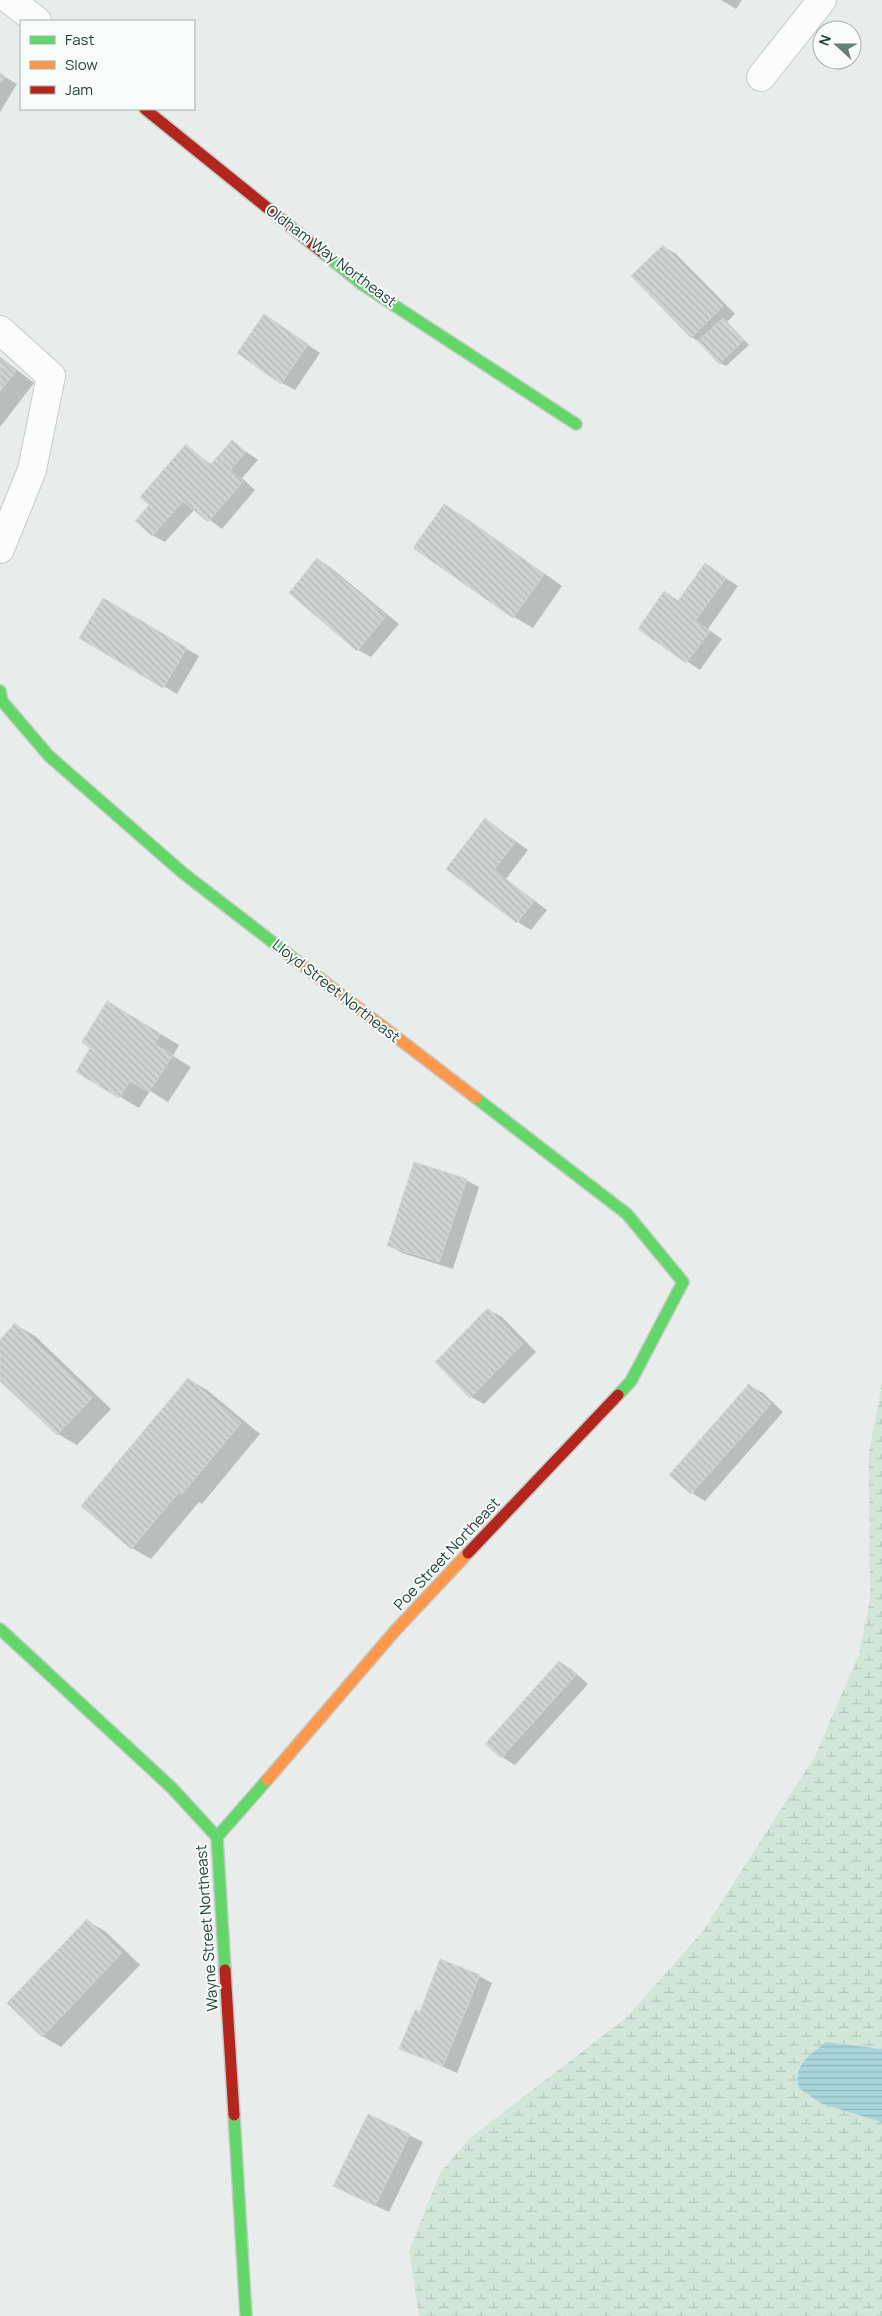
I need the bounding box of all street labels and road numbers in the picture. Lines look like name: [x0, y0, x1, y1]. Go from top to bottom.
street label: Oldham Way Northeast: [262, 199, 401, 312]
street label: Lloyd Street Northeast: [268, 934, 404, 1047]
street label: Poe Street Northeast: [389, 1493, 504, 1615]
street label: Wayne Street Northeast: [190, 1844, 223, 2012]

